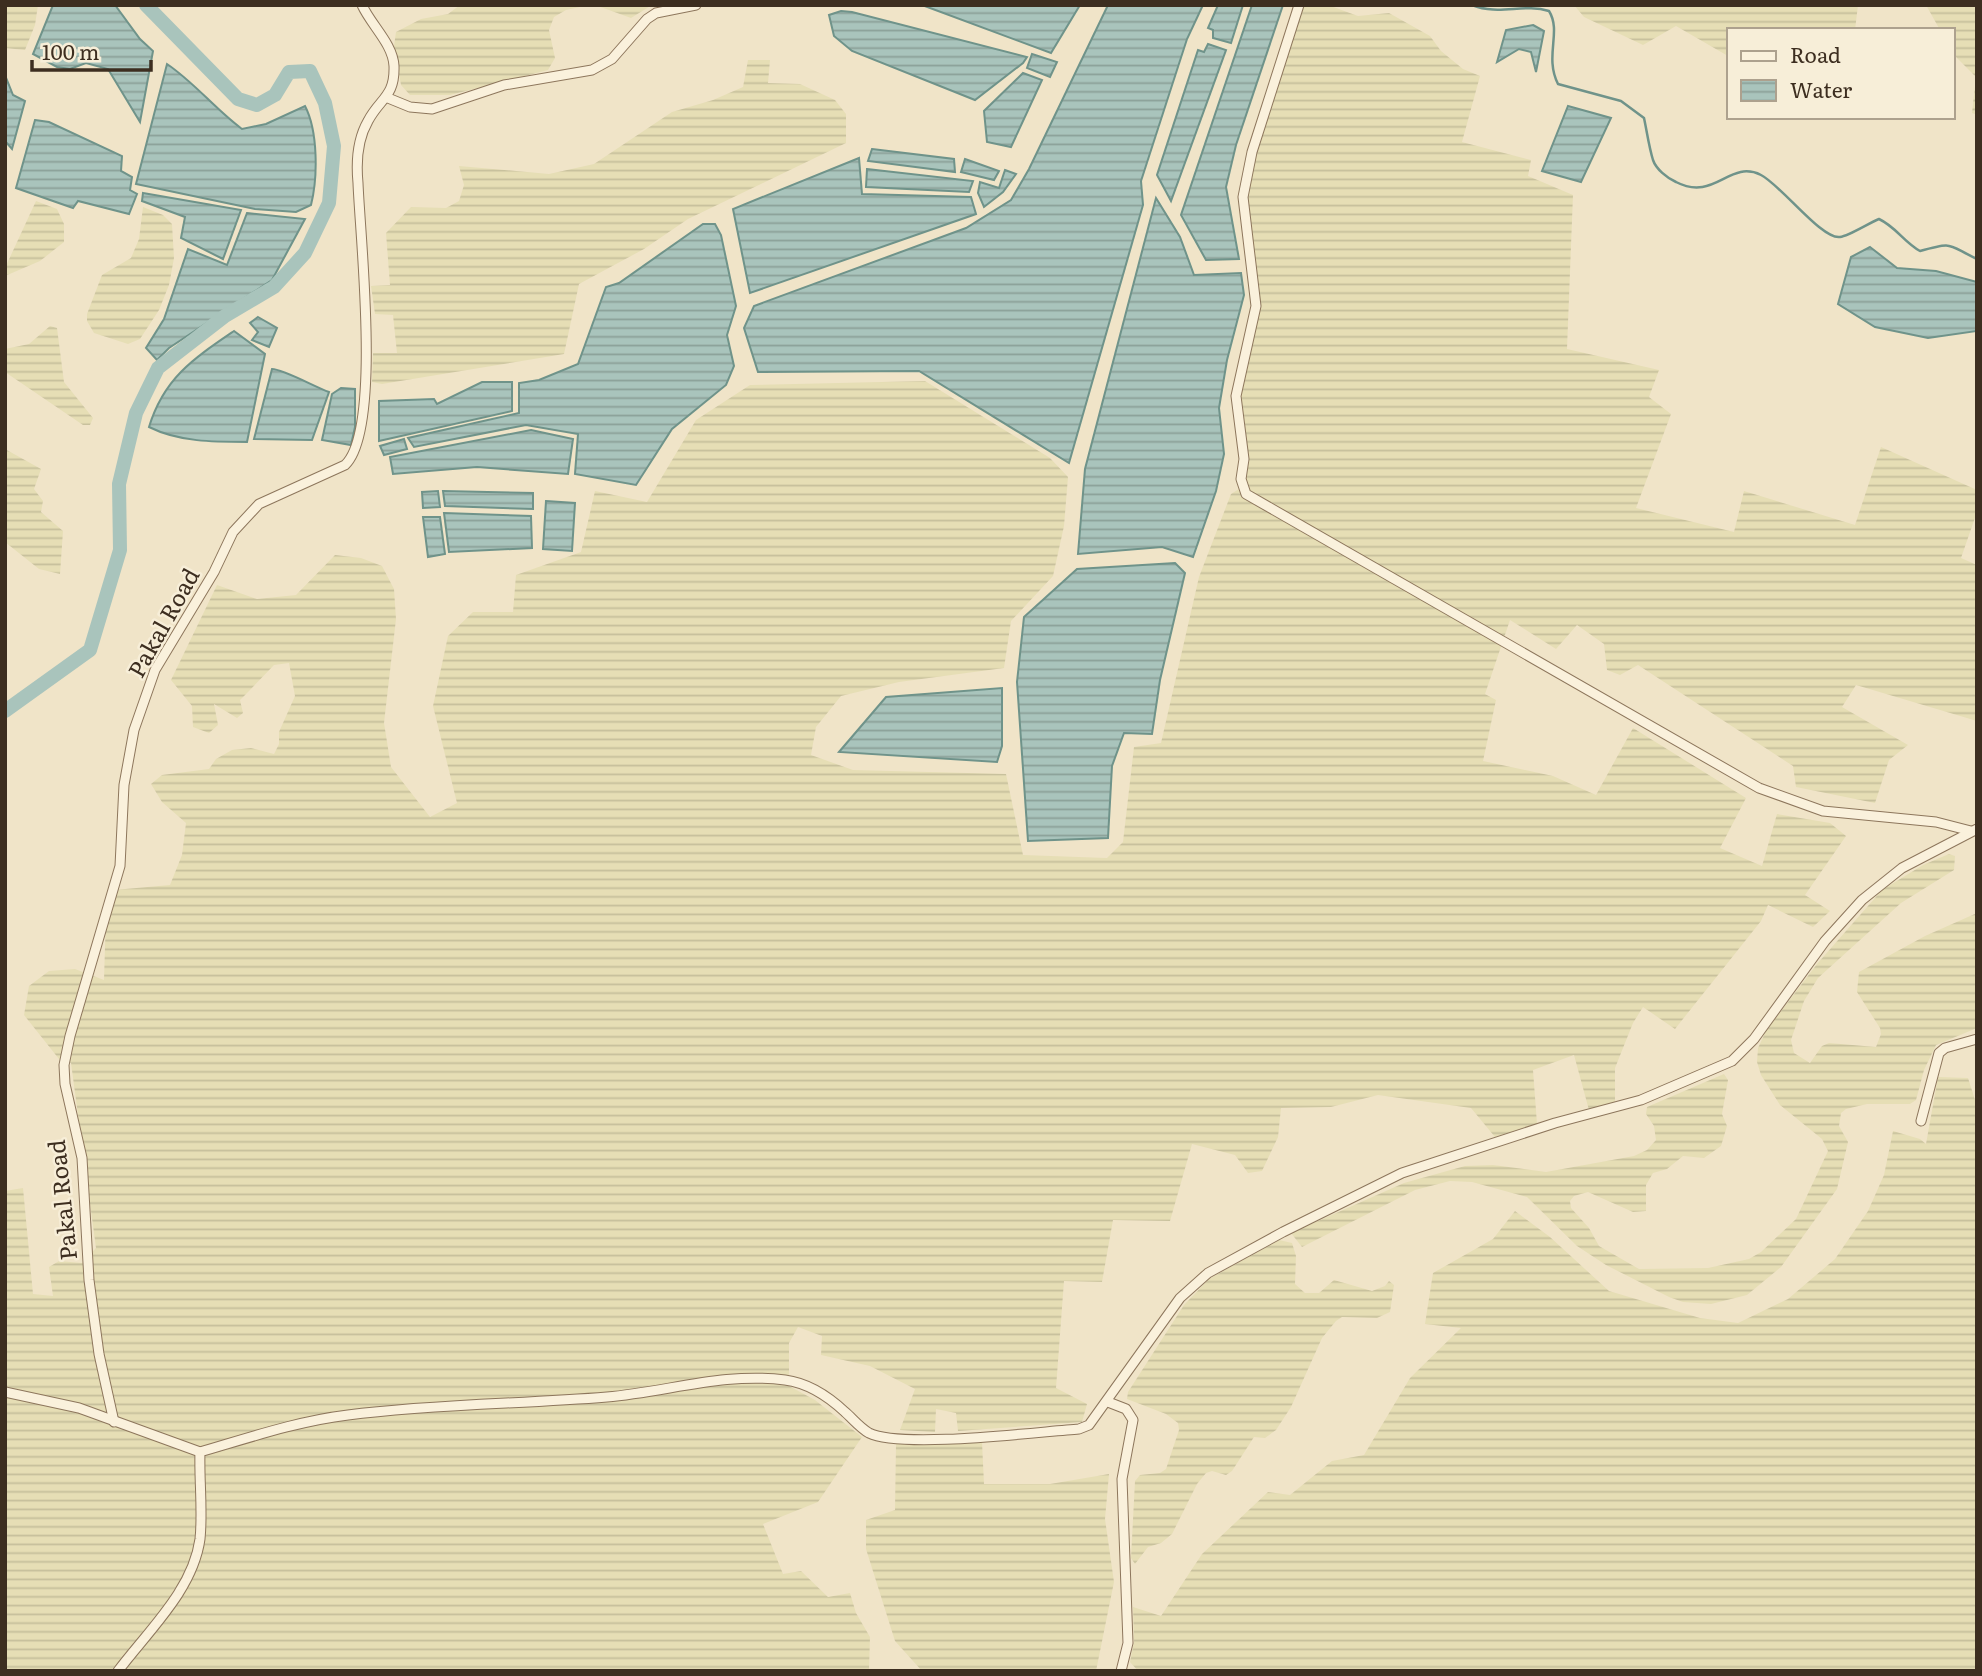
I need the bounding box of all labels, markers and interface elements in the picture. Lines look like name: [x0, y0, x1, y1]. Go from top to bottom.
scale bar: [32, 28, 150, 72]
legend: [1727, 28, 1954, 119]
text: 100 m: [42, 35, 99, 66]
text: Road: [1790, 38, 1841, 69]
text: Water: [1790, 73, 1852, 104]
street label: Pakal Road: [118, 561, 206, 683]
street label: Pakal Road: [38, 1138, 84, 1262]

